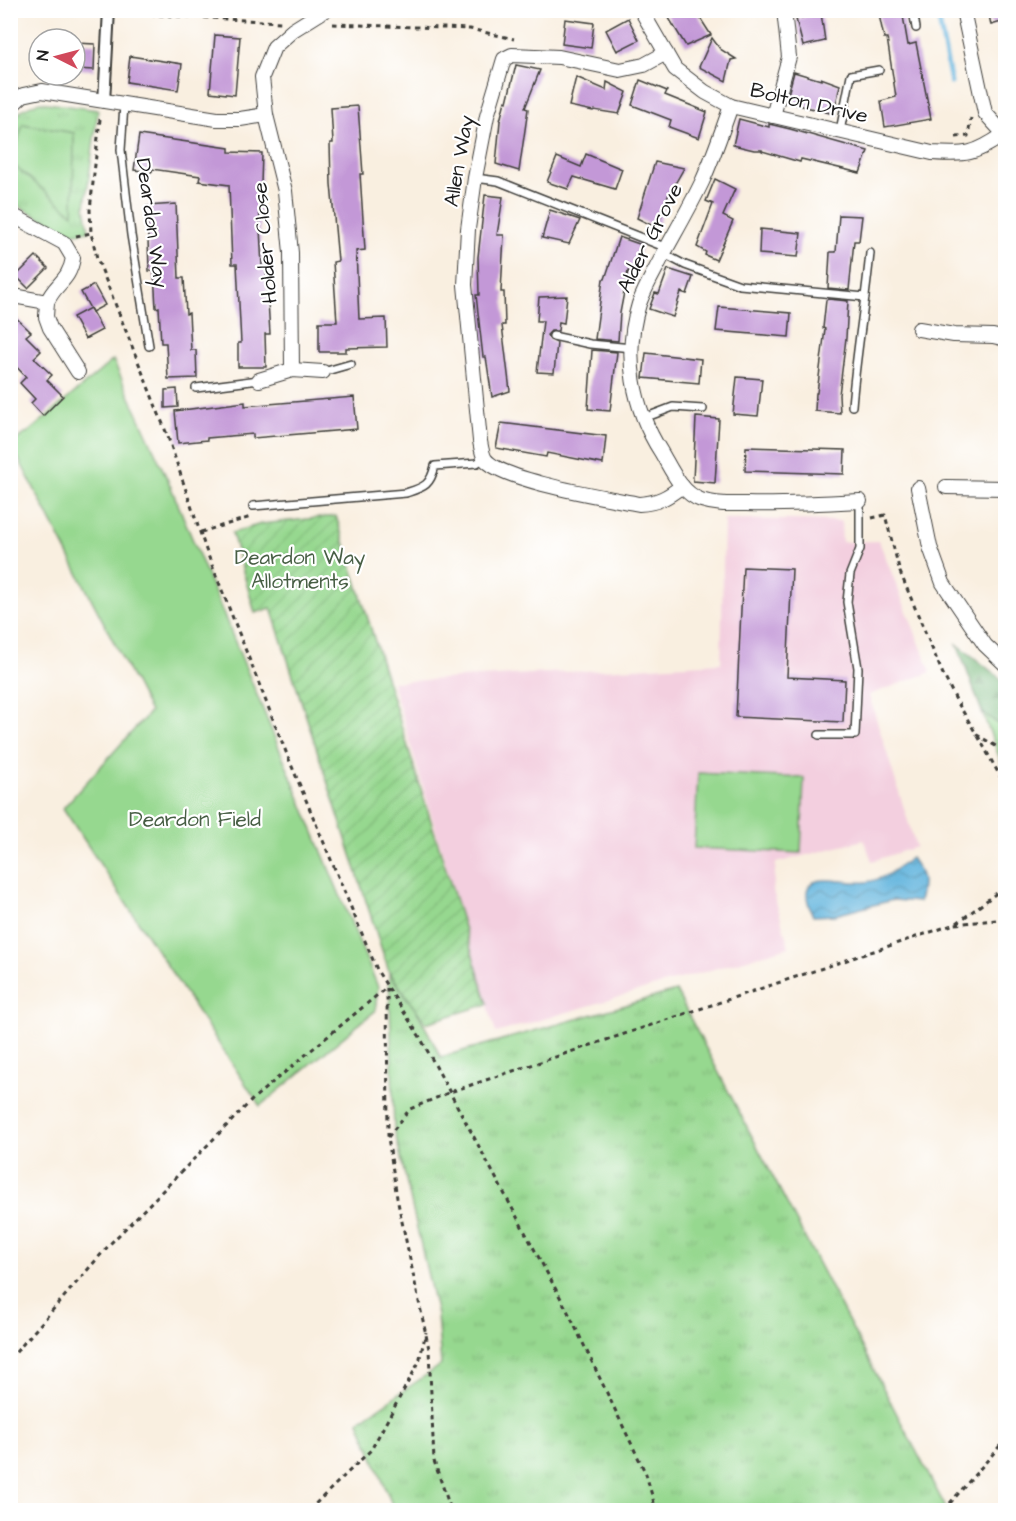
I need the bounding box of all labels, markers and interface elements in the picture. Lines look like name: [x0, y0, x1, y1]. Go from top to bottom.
north arrow: [27, 27, 87, 87]
text: N: [32, 49, 55, 62]
street label: Bolton Drive: [747, 75, 871, 131]
street label: Allen Way: [437, 113, 483, 209]
street label: Deardon Way: [127, 156, 176, 290]
street label: Alder Grove: [610, 178, 690, 298]
street label: Holder Close: [245, 181, 285, 305]
park label: Deardon Way Allotments: [235, 543, 366, 596]
park label: Deardon Field: [129, 805, 261, 834]

